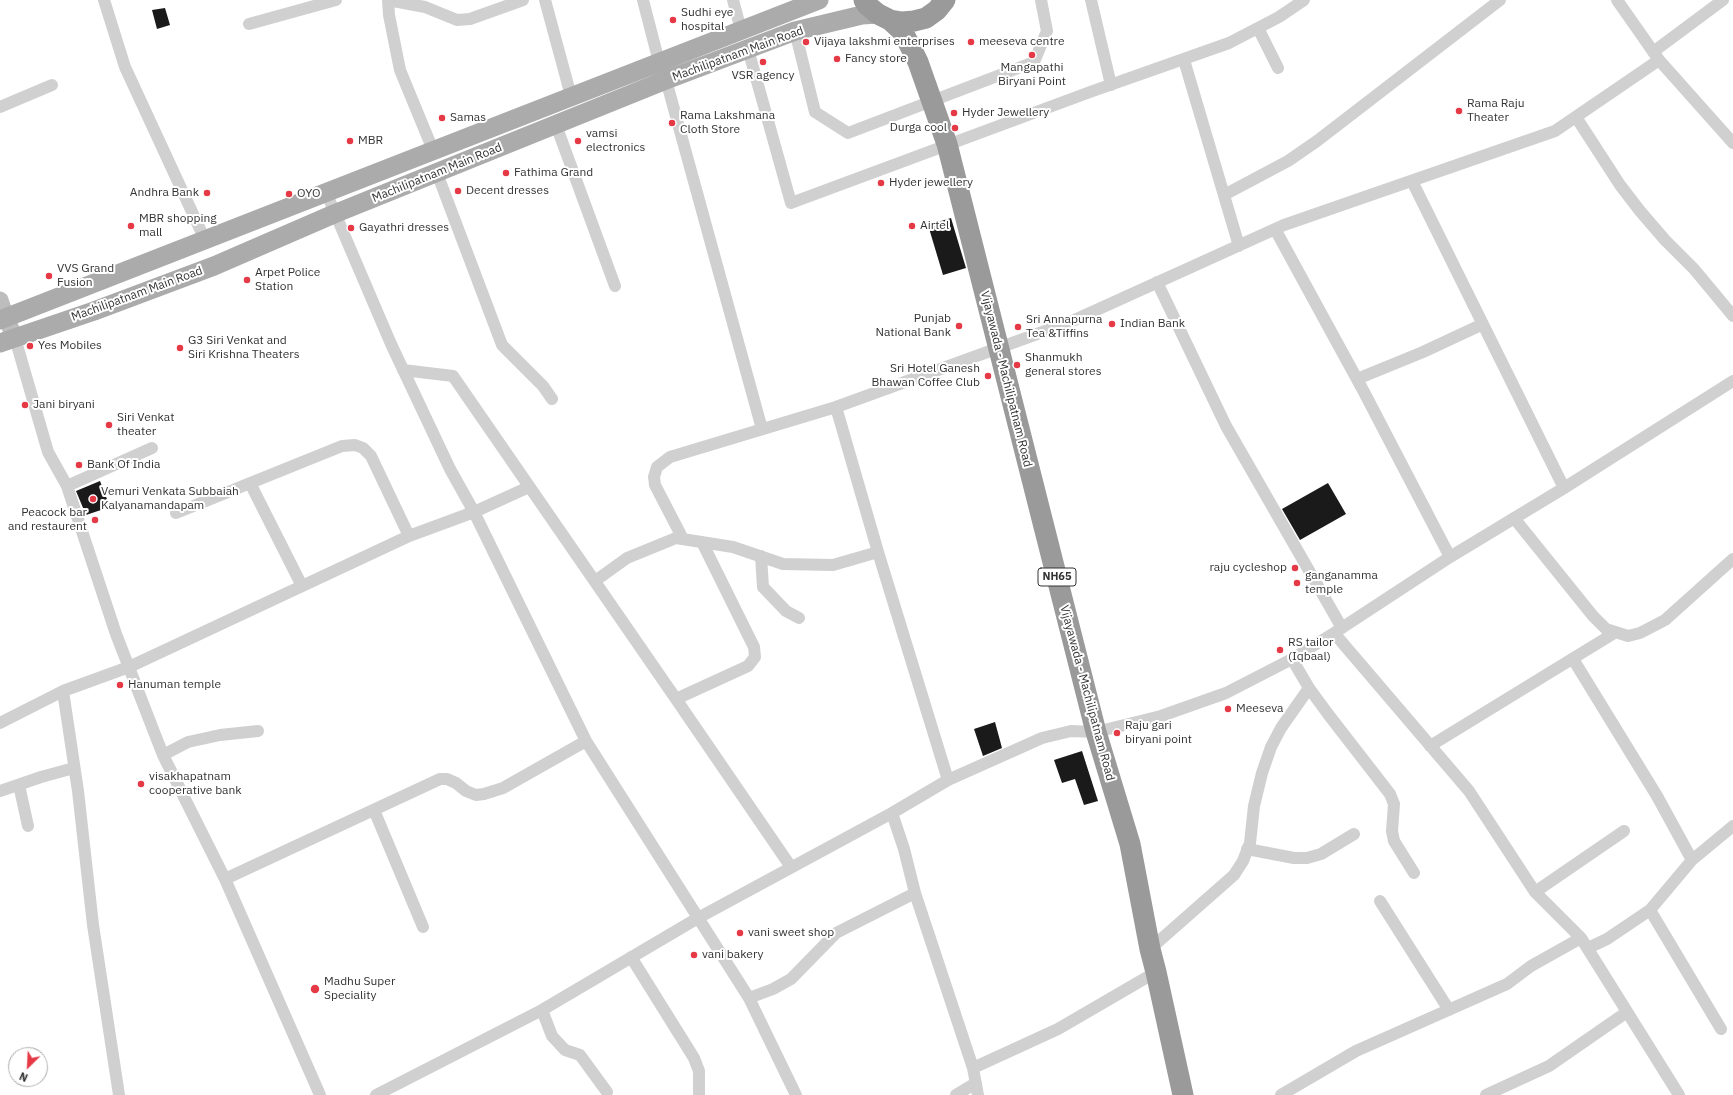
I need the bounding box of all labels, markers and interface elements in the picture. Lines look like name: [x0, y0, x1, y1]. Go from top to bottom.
place label: Sudhi eye hospital: [681, 6, 733, 34]
marker: Sudhi eye hospital: [668, 15, 678, 25]
street label: Machilipatnam Main Road: [670, 24, 806, 84]
place label: Vijaya lakshmi enterprises: [814, 35, 955, 49]
place label: meeseva centre: [979, 35, 1065, 49]
marker: Vijaya lakshmi enterprises: [801, 37, 811, 47]
marker: meeseva centre: [966, 37, 976, 47]
marker: Mangapathi Biryani Point: [1027, 50, 1037, 60]
place label: Fancy store: [845, 52, 907, 66]
marker: Fancy store: [832, 54, 842, 64]
marker: VSR agency: [758, 57, 768, 67]
place label: Mangapathi Biryani Point: [998, 61, 1066, 89]
place label: VSR agency: [732, 69, 794, 83]
place label: Rama Raju Theater: [1467, 97, 1524, 125]
place label: Hyder Jewellery: [962, 106, 1049, 120]
marker: Rama Raju Theater: [1454, 106, 1464, 116]
marker: Hyder Jewellery: [949, 108, 959, 118]
place label: Rama Lakshmana Cloth Store: [680, 109, 775, 137]
place label: Samas: [450, 111, 486, 125]
marker: Samas: [437, 113, 447, 123]
marker: Rama Lakshmana Cloth Store: [667, 118, 677, 128]
place label: Durga cool: [890, 121, 947, 135]
marker: Durga cool: [950, 123, 960, 133]
place label: vamsi electronics: [586, 127, 645, 155]
place label: MBR: [358, 134, 383, 148]
marker: MBR: [345, 136, 355, 146]
marker: vamsi electronics: [573, 136, 583, 146]
street label: Machilipatnam Main Road: [370, 140, 504, 206]
place label: Fathima Grand: [514, 166, 593, 180]
marker: Fathima Grand: [501, 168, 511, 178]
place label: Hyder jewellery: [889, 176, 973, 190]
marker: Hyder jewellery: [876, 178, 886, 188]
place label: Decent dresses: [466, 184, 549, 198]
place label: Andhra Bank: [130, 186, 199, 200]
marker: Decent dresses: [453, 186, 463, 196]
place label: OYO: [297, 187, 320, 201]
marker: Andhra Bank: [202, 188, 212, 198]
marker: OYO: [284, 189, 294, 199]
place label: MBR shopping mall: [139, 212, 217, 240]
place label: Airtel: [920, 219, 949, 233]
marker: MBR shopping mall: [126, 221, 136, 231]
place label: Gayathri dresses: [359, 221, 449, 235]
marker: Airtel: [907, 221, 917, 231]
marker: Gayathri dresses: [346, 223, 356, 233]
place label: VVS Grand Fusion: [57, 262, 114, 290]
street label: Machilipatnam Main Road: [69, 264, 205, 324]
place label: Arpet Police Station: [255, 266, 320, 294]
marker: VVS Grand Fusion: [44, 271, 54, 281]
marker: Arpet Police Station: [242, 275, 252, 285]
street label: Vijayawada - Machilipatnam Road: [977, 289, 1035, 469]
place label: Punjab National Bank: [875, 312, 951, 340]
place label: Sri Annapurna Tea &Tiffins: [1026, 313, 1102, 341]
place label: Indian Bank: [1120, 317, 1185, 331]
marker: Indian Bank: [1107, 319, 1117, 329]
marker: Punjab National Bank: [954, 321, 964, 331]
marker: Sri Annapurna Tea &Tiffins: [1013, 322, 1023, 332]
place label: G3 Siri Venkat and Siri Krishna Theaters: [188, 334, 299, 362]
place label: Yes Mobiles: [38, 339, 102, 353]
marker: Yes Mobiles: [25, 341, 35, 351]
marker: G3 Siri Venkat and Siri Krishna Theaters: [175, 343, 185, 353]
place label: Shanmukh general stores: [1025, 351, 1102, 379]
marker: Shanmukh general stores: [1012, 360, 1022, 370]
place label: Sri Hotel Ganesh Bhawan Coffee Club: [871, 362, 980, 390]
marker: Sri Hotel Ganesh Bhawan Coffee Club: [983, 371, 993, 381]
place label: Jani biryani: [33, 398, 95, 412]
marker: Jani biryani: [20, 400, 30, 410]
place label: Siri Venkat theater: [117, 411, 174, 439]
marker: Siri Venkat theater: [104, 420, 114, 430]
place label: Bank Of India: [87, 458, 160, 472]
marker: Bank Of India: [74, 460, 84, 470]
place label: Vemuri Venkata Subbaiah Kalyanamandapam: [101, 485, 239, 513]
marker: Vemuri Venkata Subbaiah Kalyanamandapam: [88, 494, 98, 504]
place label: Peacock bar and restaurent: [8, 506, 87, 534]
marker: Peacock bar and restaurent: [90, 515, 100, 525]
place label: raju cycleshop: [1209, 561, 1287, 575]
marker: raju cycleshop: [1290, 563, 1300, 573]
road number: NH65: [1038, 568, 1076, 586]
place label: ganganamma temple: [1305, 569, 1378, 597]
marker: ganganamma temple: [1292, 578, 1302, 588]
street label: Vijayawada - Machilipatnam Road: [1057, 604, 1117, 782]
place label: RS tailor (Iqbaal): [1288, 636, 1333, 664]
marker: RS tailor (Iqbaal): [1275, 645, 1285, 655]
place label: Hanuman temple: [128, 678, 221, 692]
marker: Hanuman temple: [115, 680, 125, 690]
place label: Meeseva: [1236, 702, 1283, 716]
marker: Meeseva: [1223, 704, 1233, 714]
place label: Raju gari biryani point: [1125, 719, 1192, 747]
marker: Raju gari biryani point: [1112, 728, 1122, 738]
place label: visakhapatnam cooperative bank: [149, 770, 242, 798]
marker: visakhapatnam cooperative bank: [136, 779, 146, 789]
place label: vani sweet shop: [748, 926, 834, 940]
marker: vani sweet shop: [735, 928, 745, 938]
place label: vani bakery: [702, 948, 763, 962]
marker: vani bakery: [689, 950, 699, 960]
place label: Madhu Super Speciality: [324, 975, 395, 1003]
marker: Madhu Super Speciality: [309, 983, 321, 995]
north arrow: [8, 1047, 48, 1087]
text: N: [17, 1069, 30, 1085]

